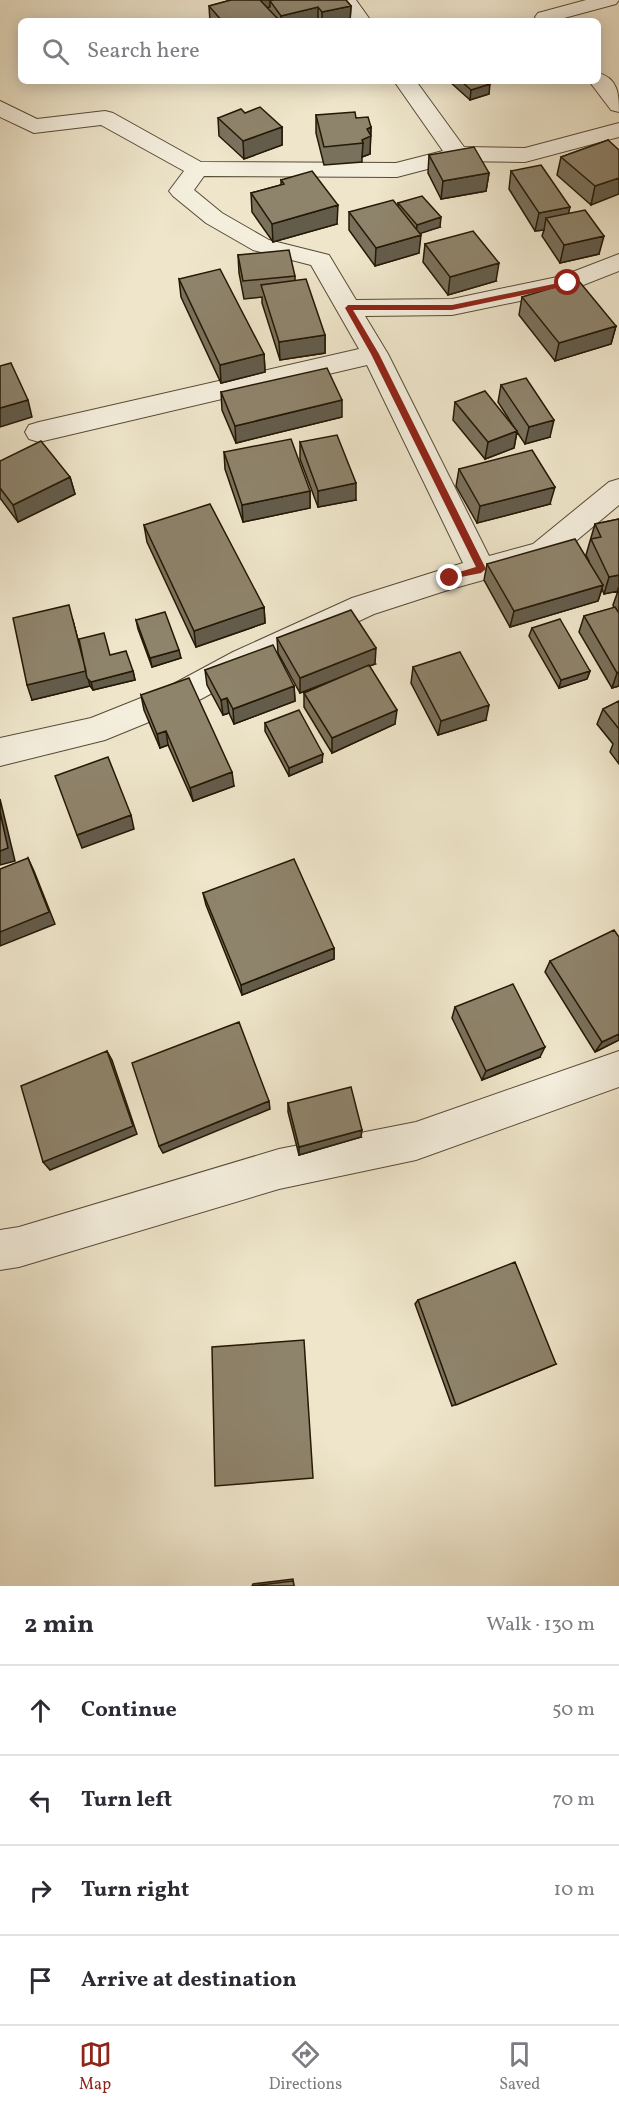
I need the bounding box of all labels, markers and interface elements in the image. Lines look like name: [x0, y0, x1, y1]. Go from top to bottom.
search box: [18, 18, 601, 84]
icon: search: [39, 35, 72, 68]
text: Search here: [87, 36, 200, 67]
route start: [554, 269, 580, 295]
route end: [436, 564, 462, 590]
text: 2 min: [24, 1607, 94, 1643]
text: Walk · 130 m: [486, 1611, 595, 1639]
icon: ahead: [24, 1694, 57, 1727]
text: Continue: [81, 1695, 177, 1726]
text: 50 m: [552, 1696, 595, 1724]
icon: left: [24, 1784, 57, 1817]
text: Turn left: [81, 1785, 172, 1816]
text: 70 m: [552, 1786, 595, 1814]
icon: right: [24, 1874, 57, 1907]
text: Turn right: [81, 1875, 189, 1906]
text: 10 m: [554, 1876, 595, 1904]
icon: arrive: [24, 1964, 57, 1997]
text: Arrive at destination: [81, 1965, 297, 1996]
tab: Map: [79, 2038, 112, 2096]
tab: Directions: [269, 2038, 342, 2096]
tab: Saved: [499, 2038, 540, 2096]

